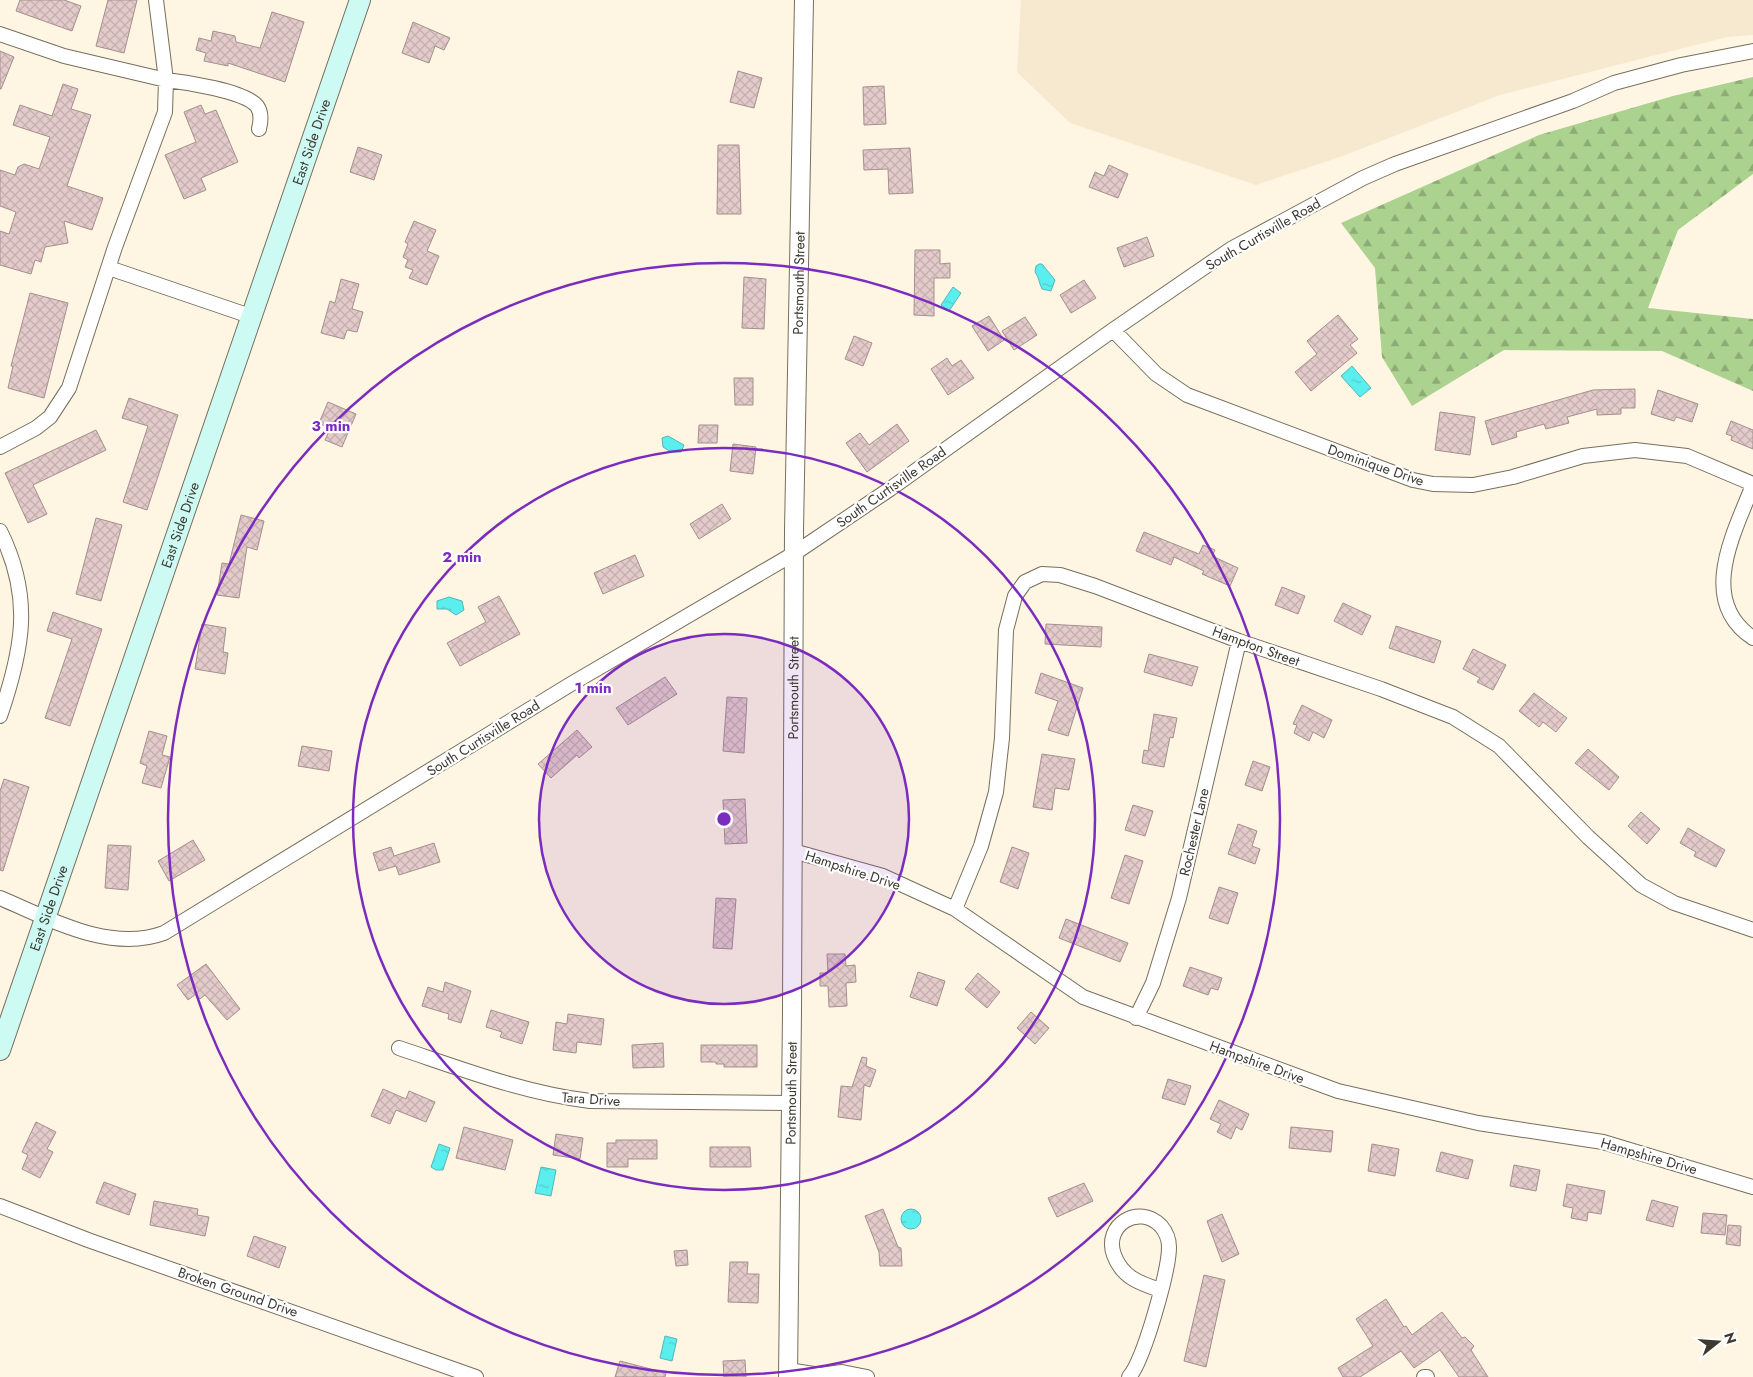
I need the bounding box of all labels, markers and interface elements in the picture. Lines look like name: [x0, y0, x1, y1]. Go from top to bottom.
street label: East Side Drive: [287, 96, 335, 187]
street label: South Curtisville Road: [1202, 193, 1324, 275]
street label: Portsmouth Street: [788, 231, 810, 335]
text: 3 min: [312, 415, 350, 437]
street label: Dominique Drive: [1325, 439, 1427, 491]
street label: South Curtisville Road: [832, 442, 950, 532]
street label: East Side Drive: [156, 479, 204, 571]
text: 2 min: [442, 546, 482, 568]
street label: Hampton Street: [1210, 621, 1303, 671]
street label: Portsmouth Street: [783, 636, 804, 740]
text: 1 min: [574, 677, 612, 699]
street label: South Curtisville Road: [423, 695, 543, 781]
street label: Rochester Lane: [1174, 786, 1214, 878]
centre of rings: [715, 810, 733, 828]
street label: Hampshire Drive: [803, 845, 903, 895]
street label: East Side Drive: [25, 863, 73, 954]
street label: Hampshire Drive: [1207, 1036, 1307, 1088]
street label: Portsmouth Street: [781, 1041, 802, 1145]
street label: Tara Drive: [561, 1087, 621, 1111]
street label: Hampshire Drive: [1598, 1133, 1700, 1179]
street label: Broken Ground Drive: [175, 1262, 301, 1322]
north arrow: [1693, 1317, 1743, 1367]
text: N: [1719, 1330, 1742, 1346]

